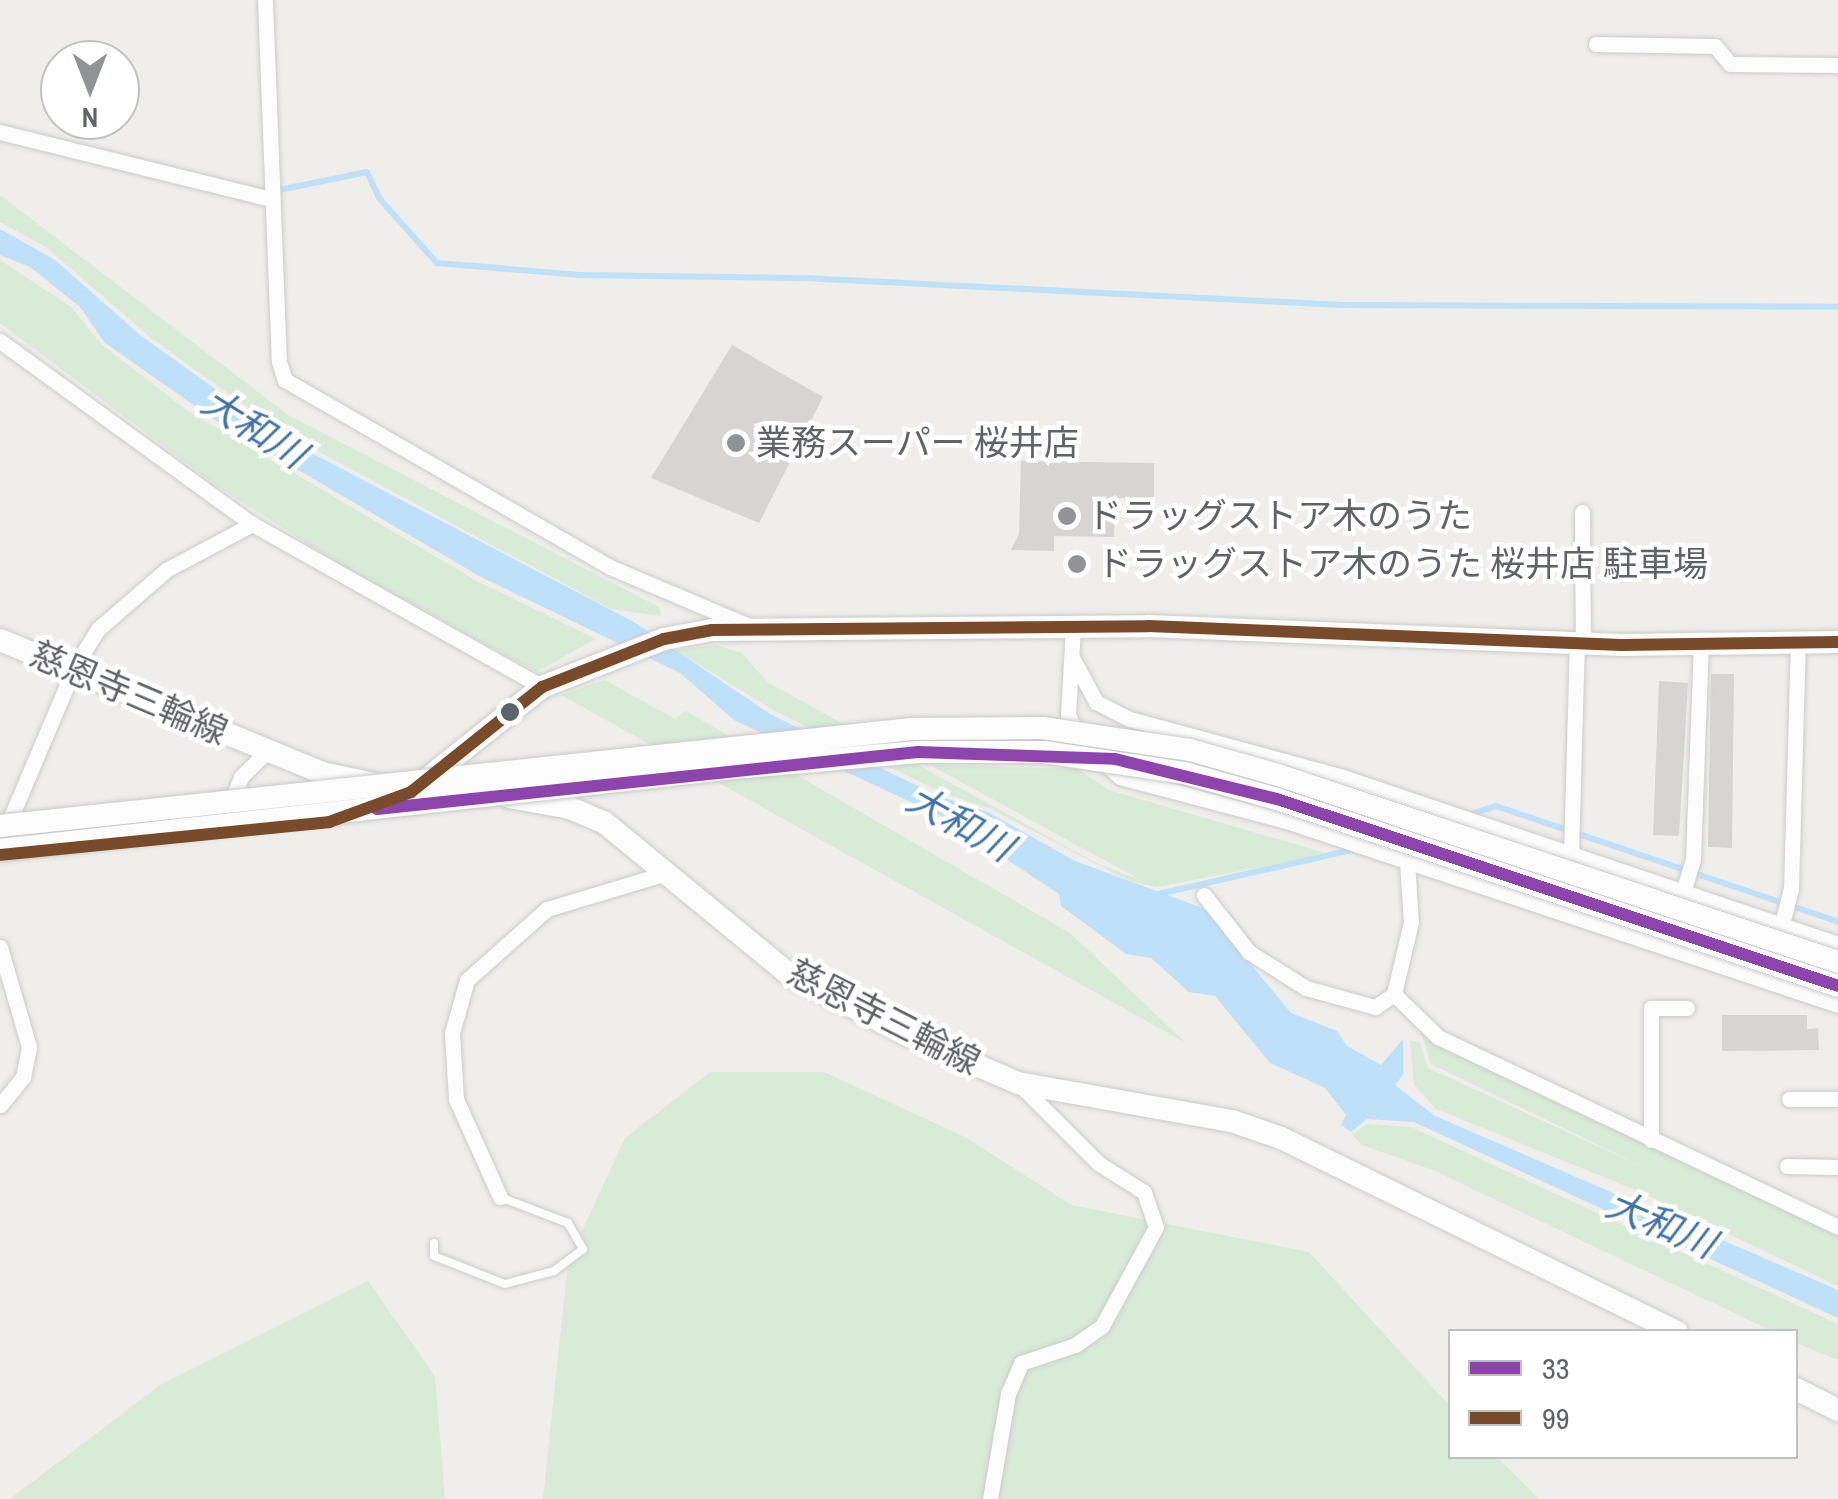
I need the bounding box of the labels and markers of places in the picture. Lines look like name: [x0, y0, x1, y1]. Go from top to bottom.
place label: 業務スーパー 桜井店: [756, 422, 1079, 464]
marker: 業務スーパー 桜井店: [725, 432, 747, 454]
place label: ドラッグストア木のうた: [1087, 495, 1472, 537]
marker: ドラッグストア木のうた: [1056, 505, 1078, 527]
place label: ドラッグストア木のうた 桜井店 駐車場: [1097, 543, 1708, 585]
marker: ドラッグストア木のうた 桜井店 駐車場: [1066, 553, 1088, 575]
unlabelled marker: [500, 702, 520, 722]

